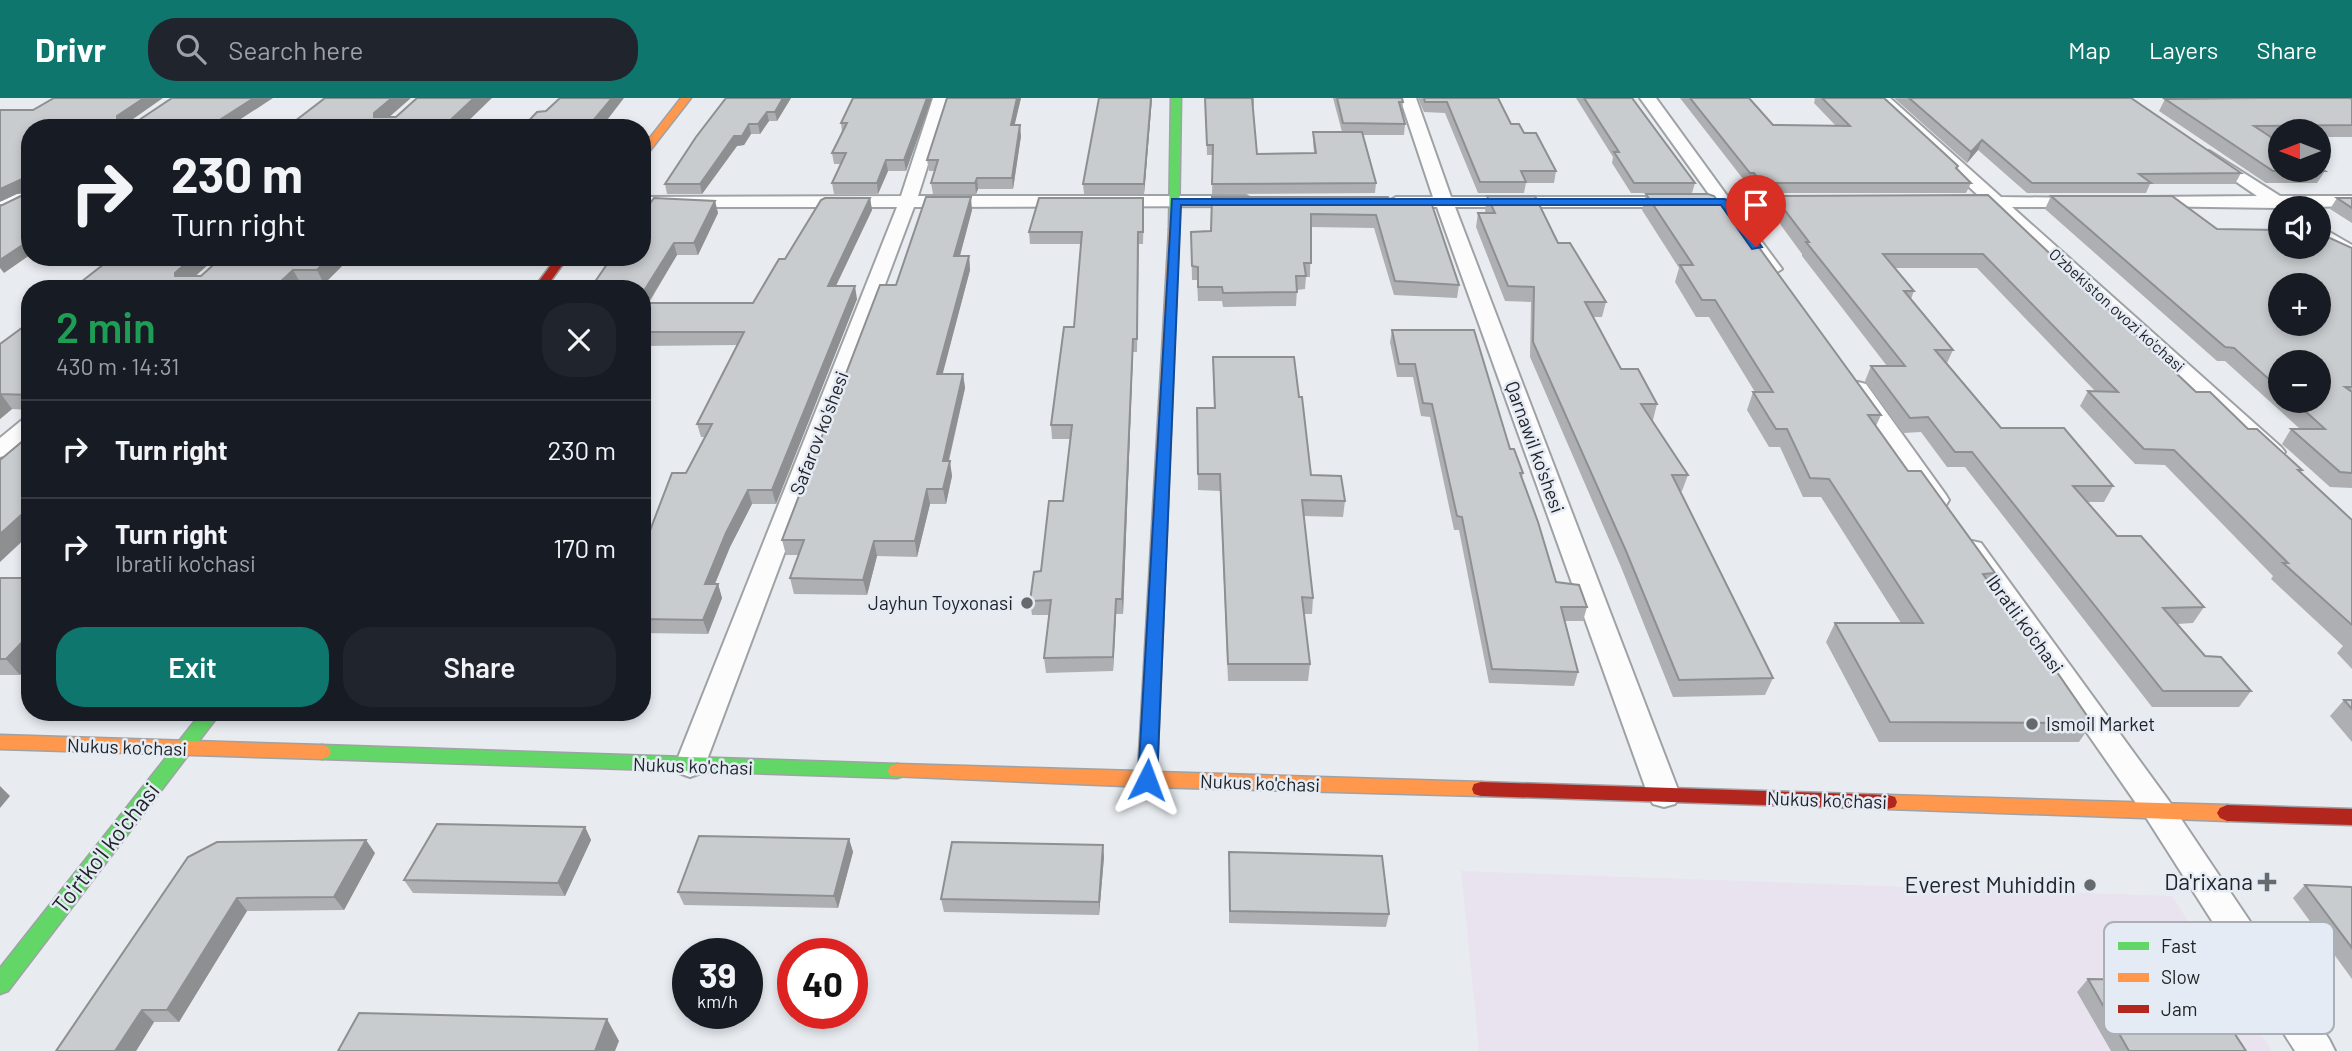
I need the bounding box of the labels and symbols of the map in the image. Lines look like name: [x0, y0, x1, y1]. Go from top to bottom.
north arrow: [2268, 119, 2331, 182]
pin: [1726, 175, 1786, 247]
street label: O'zbekiston ovozi ko'chasi: [2046, 244, 2189, 375]
street label: Safarov ko'shesi: [784, 368, 853, 498]
street label: Qarnawil ko'shesi: [1501, 378, 1570, 516]
street label: Ibratli ko'chasi: [1982, 570, 2069, 678]
place label: Jayhun Toyxonasi: [868, 591, 1013, 614]
marker: Jayhun Toyxonasi: [1019, 595, 1035, 611]
place label: Ismoil Market: [2046, 712, 2155, 735]
marker: Ismoil Market: [2024, 716, 2040, 732]
street label: Nukus ko'chasi: [66, 733, 188, 760]
position arrow: [1110, 743, 1184, 817]
street label: Nukus ko'chasi: [632, 752, 754, 779]
street label: Nukus ko'chasi: [1199, 769, 1321, 796]
street label: To'rtko'l ko'chasi: [46, 777, 165, 918]
street label: Nukus ko'chasi: [1766, 786, 1888, 813]
place label: Da'rixana: [2164, 867, 2253, 895]
place label: Everest Muhiddin: [1905, 870, 2076, 898]
marker: Da'rixana: [2259, 874, 2275, 890]
marker: Everest Muhiddin: [2082, 877, 2098, 893]
legend: [2104, 922, 2334, 1034]
text: Fast: [2161, 934, 2197, 957]
speed limit sign: 40: [777, 938, 868, 1029]
text: Slow: [2161, 965, 2200, 988]
text: Jam: [2161, 997, 2197, 1020]

